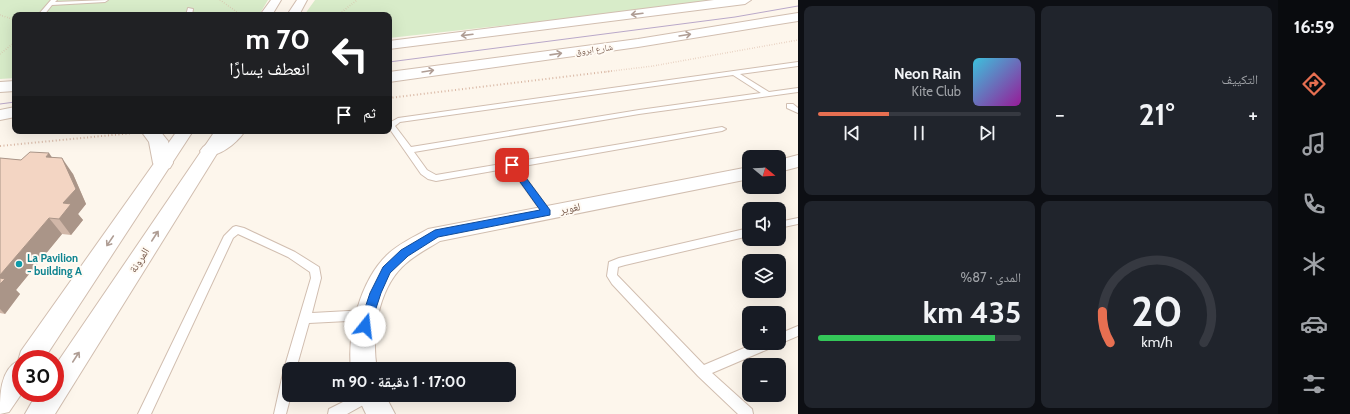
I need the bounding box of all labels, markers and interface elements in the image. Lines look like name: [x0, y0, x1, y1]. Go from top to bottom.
one-way arrow: [631, 10, 644, 18]
text: 16:59: [1294, 16, 1334, 38]
text: 70 m: [246, 22, 310, 56]
icon: left: [324, 28, 376, 80]
one-way arrow: [678, 31, 691, 39]
one-way arrow: [461, 32, 474, 39]
street label: شارع ابروق: [575, 41, 614, 58]
one-way arrow: [549, 50, 562, 58]
text: انعطف يسارًا: [229, 58, 310, 80]
text: Neon Rain: [894, 65, 961, 83]
one-way arrow: [421, 67, 434, 75]
icon: directions: [1300, 70, 1328, 98]
text: التكييف: [1222, 71, 1258, 87]
text: Kite Club: [912, 83, 961, 99]
text: 21°: [1139, 96, 1174, 133]
text: −: [1055, 101, 1065, 128]
text: +: [1248, 101, 1258, 128]
icon: arrive: [333, 104, 355, 126]
text: ثم: [363, 104, 376, 122]
icon: previous: [841, 122, 863, 144]
icon: pause: [908, 122, 930, 144]
icon: next: [976, 122, 998, 144]
icon: music: [1300, 130, 1328, 158]
pin: [495, 148, 529, 182]
north arrow: [742, 150, 786, 194]
map controls: [742, 150, 786, 402]
icon: arrive: [501, 154, 523, 176]
icon: phone: [1300, 190, 1328, 218]
street label: لغوير: [558, 199, 581, 217]
button: sound: [742, 202, 786, 246]
one-way arrow: [151, 231, 159, 242]
one-way arrow: [106, 236, 114, 247]
street label: المرونة: [126, 245, 152, 275]
icon: climate: [1300, 250, 1328, 278]
place label: La Pavilion - building A: [27, 251, 82, 278]
button: layers: [742, 254, 786, 298]
marker: La Pavilion - building A: [14, 259, 24, 269]
text: المدى · 87%: [961, 269, 1021, 285]
text: 20: [1131, 285, 1182, 335]
text: 435 km: [923, 294, 1021, 331]
position arrow: [344, 305, 386, 347]
button: +: [742, 306, 786, 350]
icon: car: [1300, 310, 1328, 338]
text: km/h: [1141, 332, 1172, 350]
speed limit sign: 30: [12, 350, 64, 402]
one-way arrow: [73, 351, 81, 363]
button: −: [742, 358, 786, 402]
icon: filters: [1300, 370, 1328, 398]
text: 17:00 · 1 دقيقة · 90 m: [332, 373, 466, 391]

